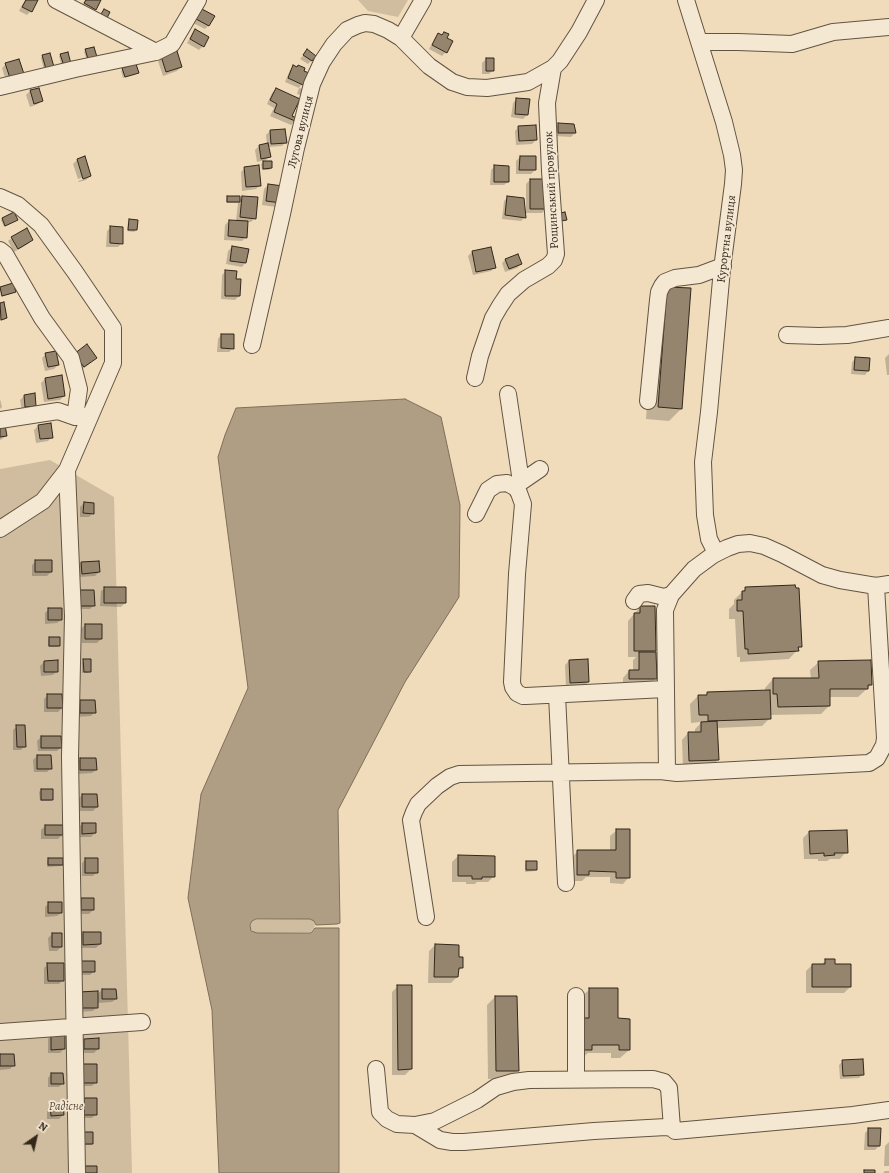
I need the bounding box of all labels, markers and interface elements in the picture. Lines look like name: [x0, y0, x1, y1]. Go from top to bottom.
street label: Лугова вулиця: [285, 94, 317, 170]
street label: Рощинський провулок: [542, 131, 562, 249]
street label: Курортна вулиця: [714, 194, 740, 284]
park label: Радісне: [49, 1100, 83, 1114]
north arrow: [16, 1117, 56, 1157]
text: N: [35, 1118, 51, 1135]

